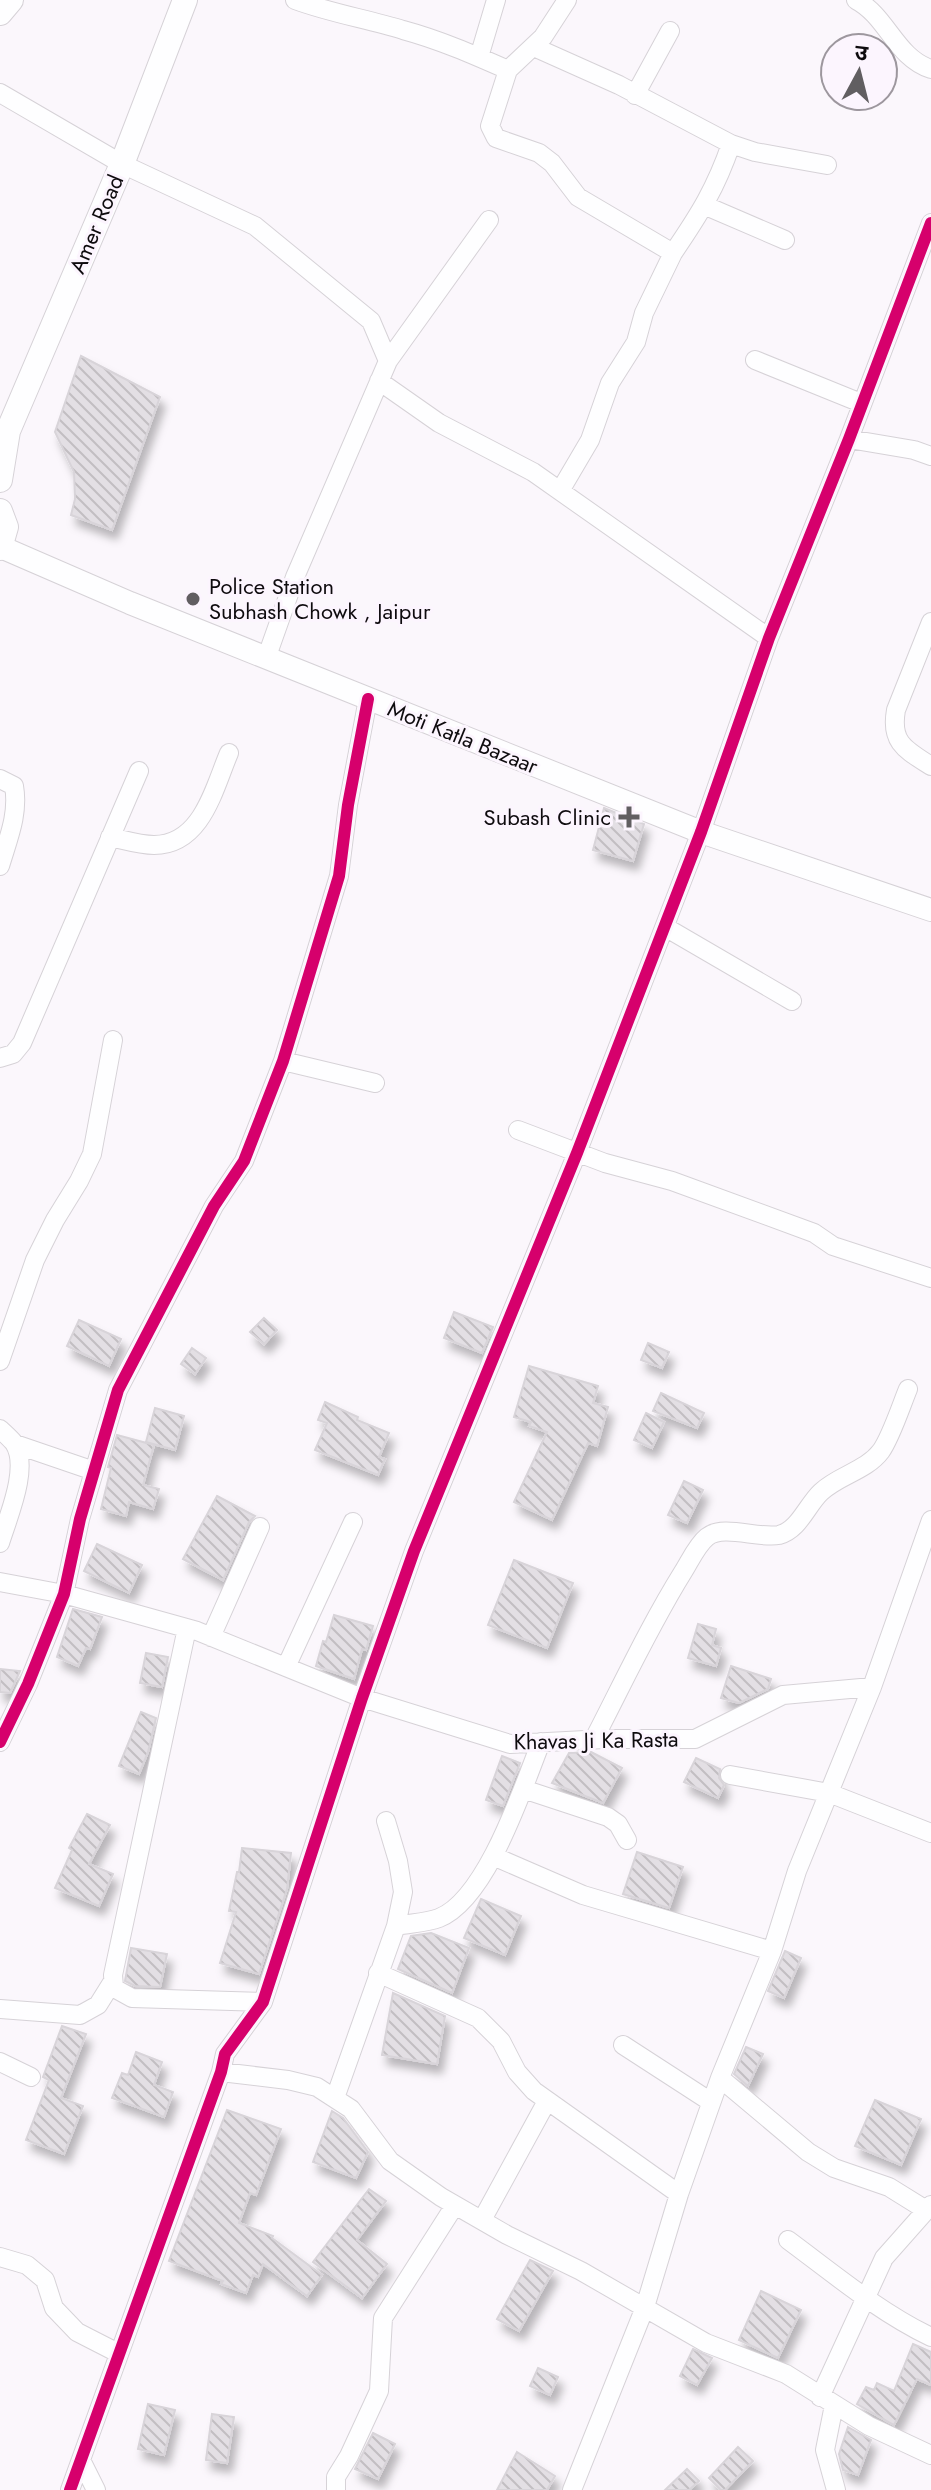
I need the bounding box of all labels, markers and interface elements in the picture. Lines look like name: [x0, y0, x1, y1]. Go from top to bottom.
north arrow: [819, 32, 899, 112]
text: उ: [853, 35, 871, 69]
street label: Amer Road: [61, 170, 131, 278]
place label: Police Station Subhash Chowk , Jaipur: [209, 570, 431, 627]
marker: Police Station Subhash Chowk , Jaipur: [184, 590, 202, 608]
street label: Moti Katla Bazaar: [383, 692, 543, 782]
place label: Subash Clinic: [484, 801, 611, 833]
marker: Subash Clinic: [618, 806, 640, 828]
street label: Khavas Ji Ka Rasta: [513, 1723, 679, 1757]

